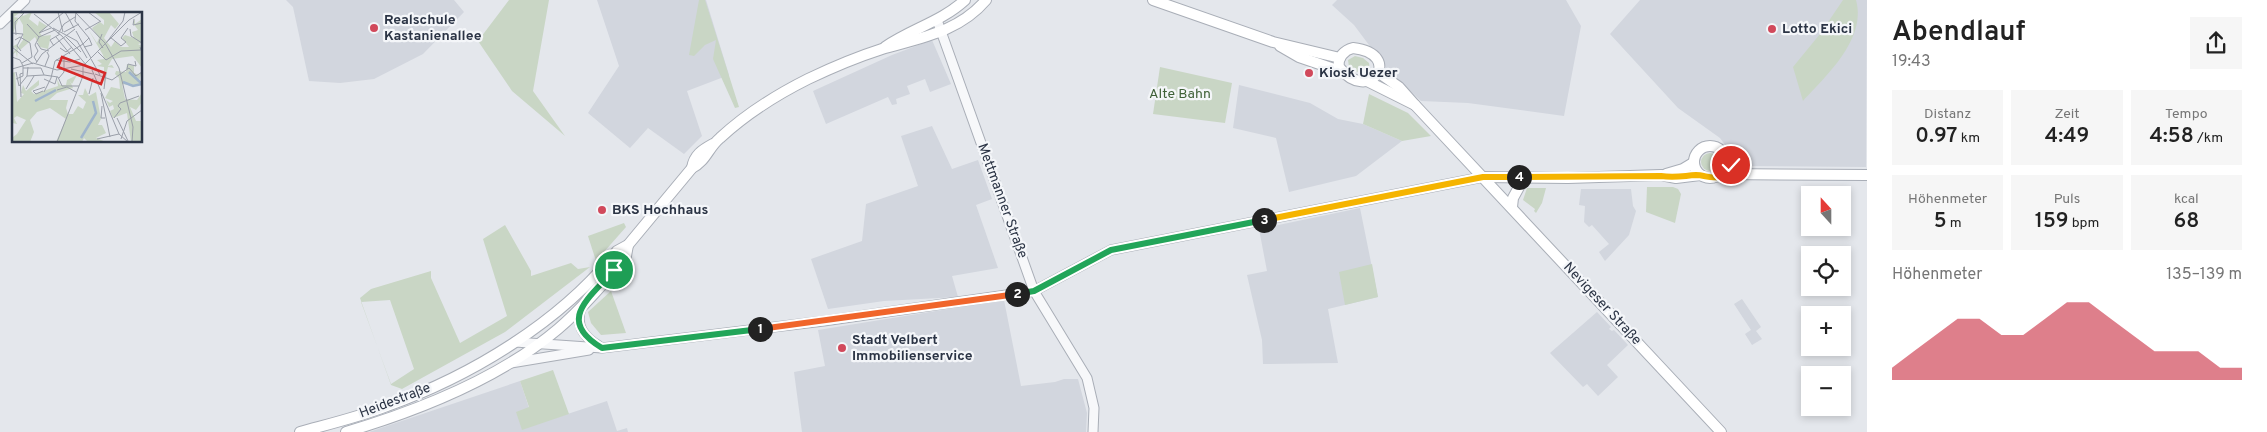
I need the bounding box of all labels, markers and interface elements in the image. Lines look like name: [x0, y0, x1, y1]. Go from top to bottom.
inset map: [12, 12, 142, 142]
place label: Realschule Kastanienallee: [384, 12, 482, 45]
text: Abendlauf: [1892, 15, 2025, 51]
button: share: [2190, 17, 2242, 69]
place label: Lotto Ekici: [1782, 21, 1852, 38]
marker: Realschule Kastanienallee: [368, 22, 380, 34]
marker: Lotto Ekici: [1766, 23, 1778, 35]
text: 19:43: [1892, 52, 1931, 72]
place label: Kiosk Uezer: [1319, 65, 1398, 82]
marker: Kiosk Uezer: [1303, 67, 1315, 79]
park label: Alte Bahn: [1149, 86, 1211, 103]
text: Distanz: [1924, 106, 1971, 123]
text: Zeit: [2054, 106, 2080, 123]
text: Tempo: [2165, 106, 2208, 123]
text: 0.97: [1915, 123, 1957, 150]
text: 4:49: [2045, 123, 2089, 150]
text: 4:58: [2149, 123, 2194, 150]
text: km: [1957, 130, 1980, 147]
text: /km: [2194, 130, 2223, 147]
street label: Mettmanner Straße: [973, 141, 1031, 261]
pin: [1710, 144, 1752, 186]
icon: check: [1717, 151, 1745, 179]
pin: 4: [1506, 164, 1532, 190]
text: 4: [1515, 169, 1524, 186]
north arrow: [1801, 186, 1851, 236]
map controls: [1801, 186, 1851, 416]
text: Höhenmeter: [1908, 191, 1987, 208]
text: Puls: [2054, 191, 2080, 208]
text: kcal: [2174, 191, 2199, 208]
place label: BKS Hochhaus: [612, 202, 709, 219]
marker: BKS Hochhaus: [596, 204, 608, 216]
pin: 3: [1252, 208, 1276, 232]
text: 5: [1934, 208, 1947, 235]
text: 159: [2035, 208, 2069, 235]
text: 68: [2173, 208, 2199, 235]
text: 3: [1260, 212, 1269, 229]
text: m: [1947, 215, 1962, 232]
text: bpm: [2069, 215, 2099, 232]
button: locate: [1801, 246, 1851, 296]
pin: [593, 249, 635, 291]
icon: arrive: [600, 256, 628, 284]
street label: Nevigeser Straße: [1559, 259, 1645, 349]
text: Höhenmeter: [1892, 265, 1982, 285]
text: 135–139 m: [2166, 265, 2242, 285]
pin: 2: [1004, 282, 1030, 306]
text: 2: [1013, 286, 1022, 303]
button: +: [1801, 306, 1851, 356]
pin: 1: [748, 316, 772, 342]
text: 1: [758, 321, 763, 338]
place label: Stadt Velbert Immobilienservice: [852, 332, 973, 365]
marker: Stadt Velbert Immobilienservice: [836, 342, 848, 354]
button: −: [1801, 366, 1851, 416]
street label: Heidestraße: [357, 380, 433, 422]

